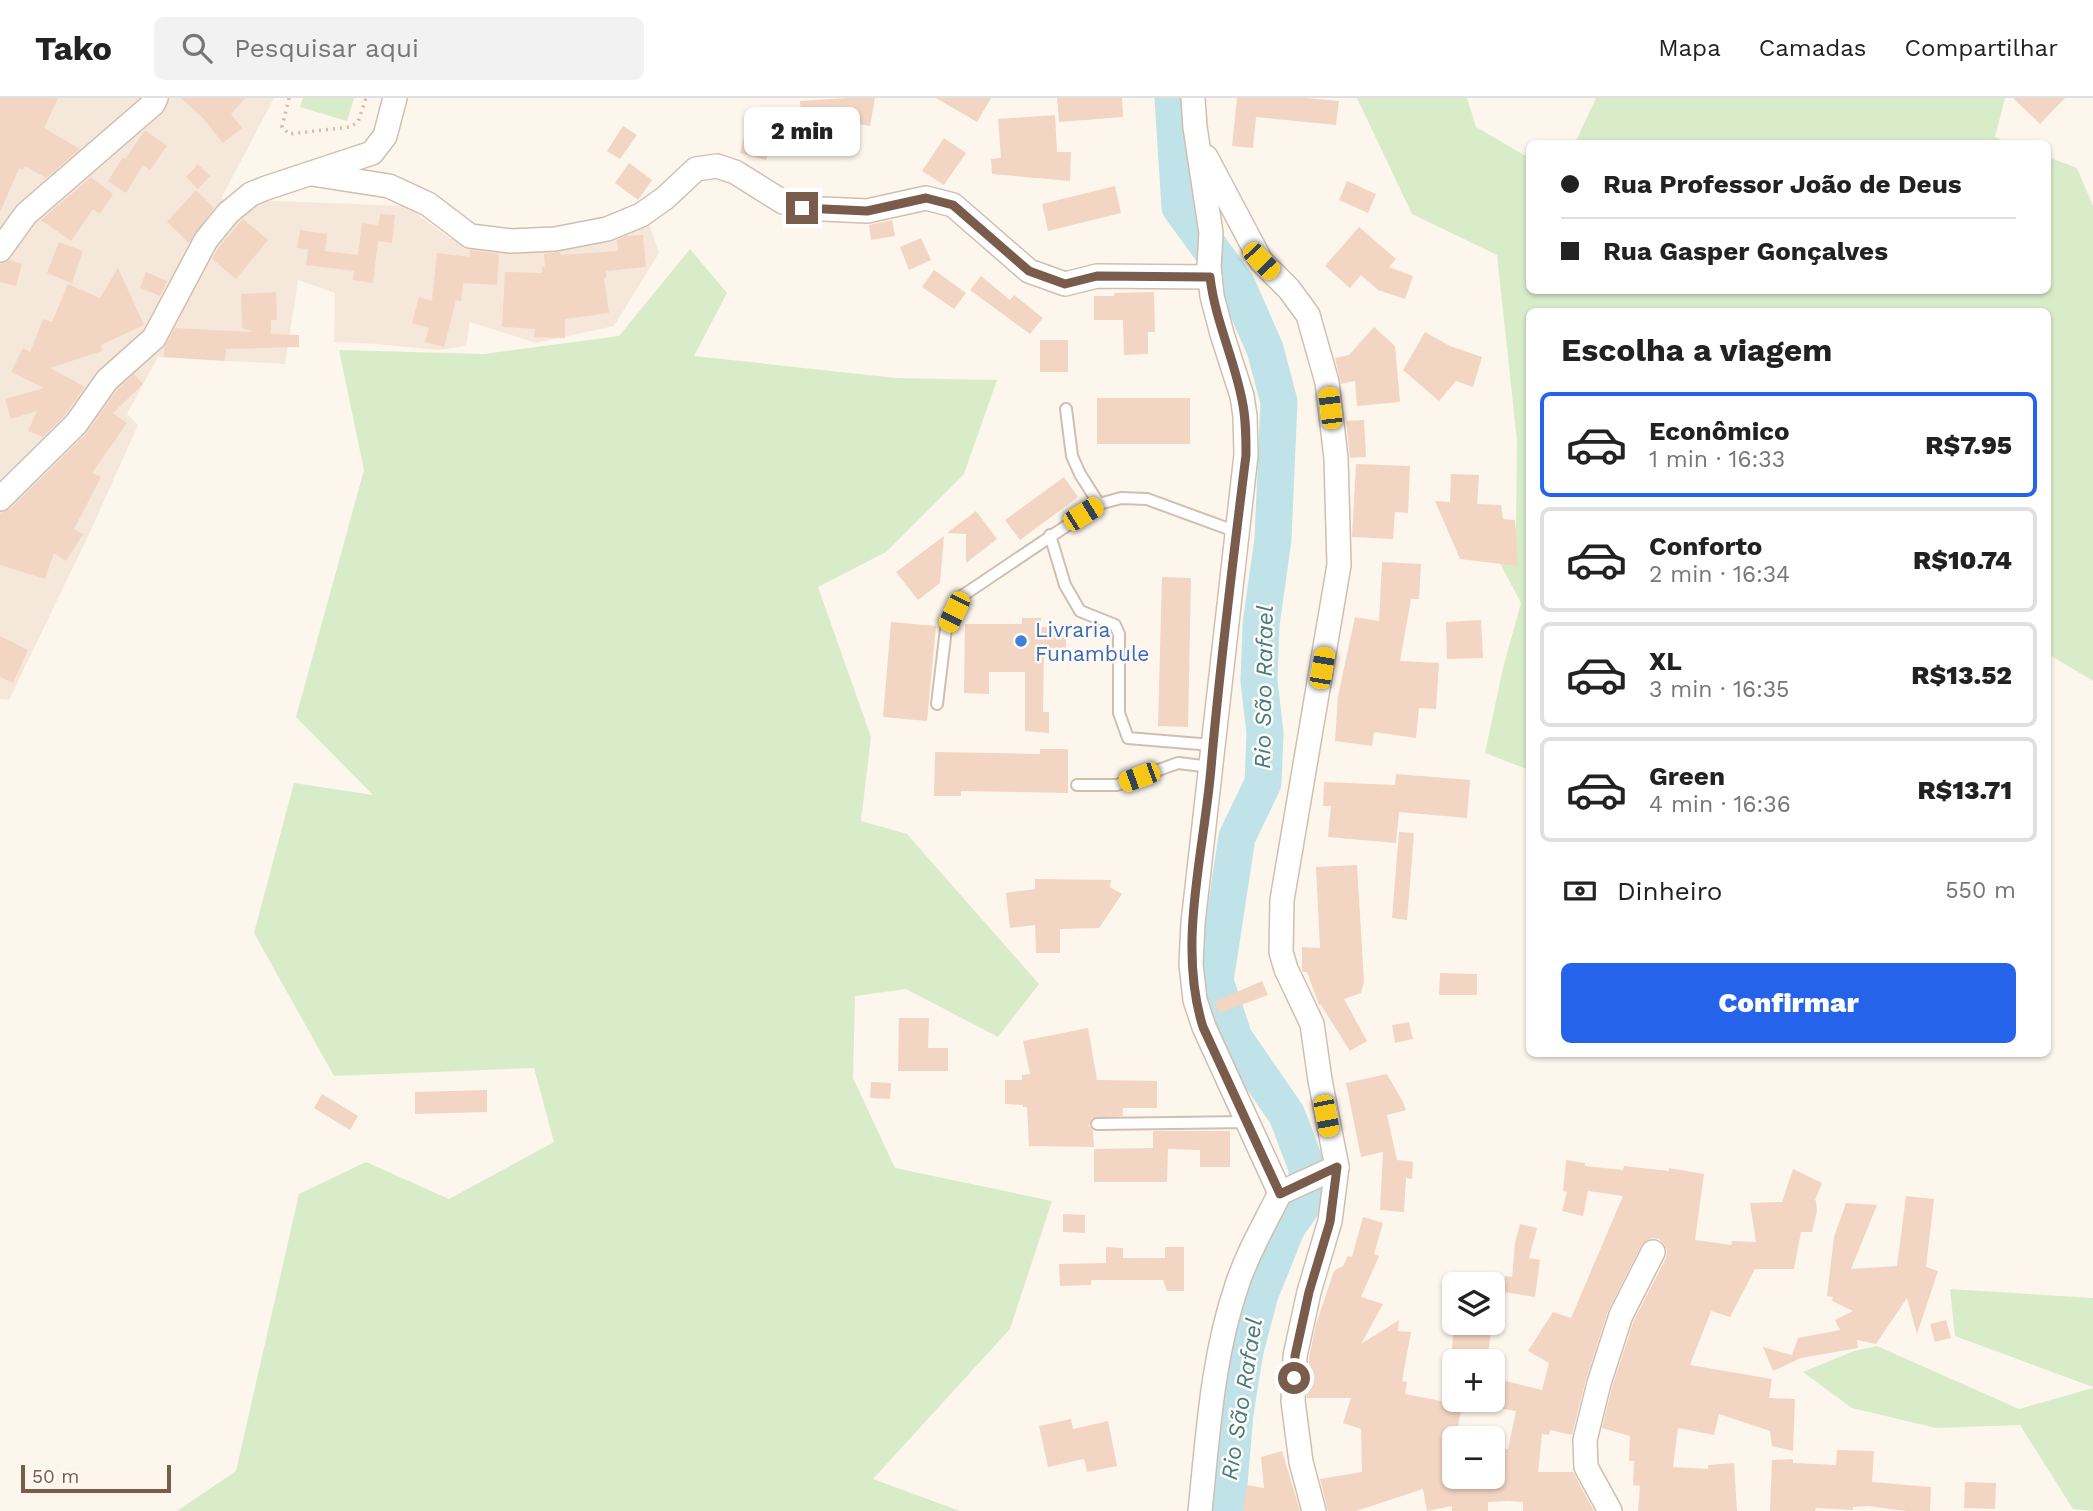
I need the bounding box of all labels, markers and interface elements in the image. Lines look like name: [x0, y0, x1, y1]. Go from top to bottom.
search box: [154, 17, 644, 80]
text: Tako: [35, 29, 112, 68]
icon: search: [178, 29, 216, 67]
text: Pesquisar aqui: [234, 33, 419, 63]
text: Mapa: [1658, 34, 1721, 62]
text: Camadas: [1759, 34, 1867, 62]
text: Compartilhar: [1905, 34, 2058, 62]
callout: 2 min: [744, 106, 860, 155]
text: 2 min: [771, 118, 833, 145]
text: Rua Professor João de Deus: [1603, 169, 1962, 199]
route end: [786, 192, 818, 224]
text: Rua Gasper Gonçalves: [1603, 236, 1888, 266]
car: [1239, 239, 1284, 283]
text: Escolha a viagem: [1561, 331, 1832, 369]
car: [1318, 386, 1343, 430]
icon: car: [1565, 413, 1628, 476]
text: Econômico: [1649, 416, 1790, 446]
text: R$7.95: [1925, 430, 2012, 460]
text: 1 min · 16:33: [1649, 446, 1785, 473]
car: [1060, 494, 1107, 534]
icon: car: [1565, 528, 1628, 591]
text: Conforto: [1649, 531, 1762, 561]
text: R$10.74: [1913, 545, 2012, 575]
text: 2 min · 16:34: [1649, 561, 1790, 588]
car: [936, 589, 973, 635]
water label: Rio São Rafael: [1249, 605, 1279, 769]
place label: Livraria Funambule: [1035, 617, 1149, 666]
marker: Livraria Funambule: [1013, 633, 1029, 649]
icon: car: [1565, 643, 1628, 706]
car: [1309, 645, 1336, 691]
text: XL: [1649, 646, 1682, 676]
text: R$13.52: [1911, 660, 2012, 690]
text: 3 min · 16:35: [1649, 676, 1790, 703]
icon: car: [1565, 758, 1628, 821]
car: [1116, 760, 1163, 794]
text: Green: [1649, 761, 1725, 791]
text: R$13.71: [1917, 775, 2012, 805]
text: 4 min · 16:36: [1649, 791, 1791, 818]
icon: cash: [1561, 872, 1599, 910]
text: Dinheiro: [1617, 876, 1722, 906]
text: 550 m: [1945, 877, 2016, 904]
button: Confirmar: [1561, 963, 2016, 1043]
car: [1312, 1093, 1341, 1139]
map controls: [1442, 1272, 1505, 1489]
button: layers: [1442, 1272, 1505, 1335]
water label: Rio São Rafael: [1216, 1316, 1268, 1482]
button: +: [1442, 1349, 1505, 1412]
route start: [1278, 1362, 1310, 1394]
button: −: [1442, 1426, 1505, 1489]
scale bar: [21, 1462, 172, 1494]
text: 50 m: [32, 1465, 79, 1488]

